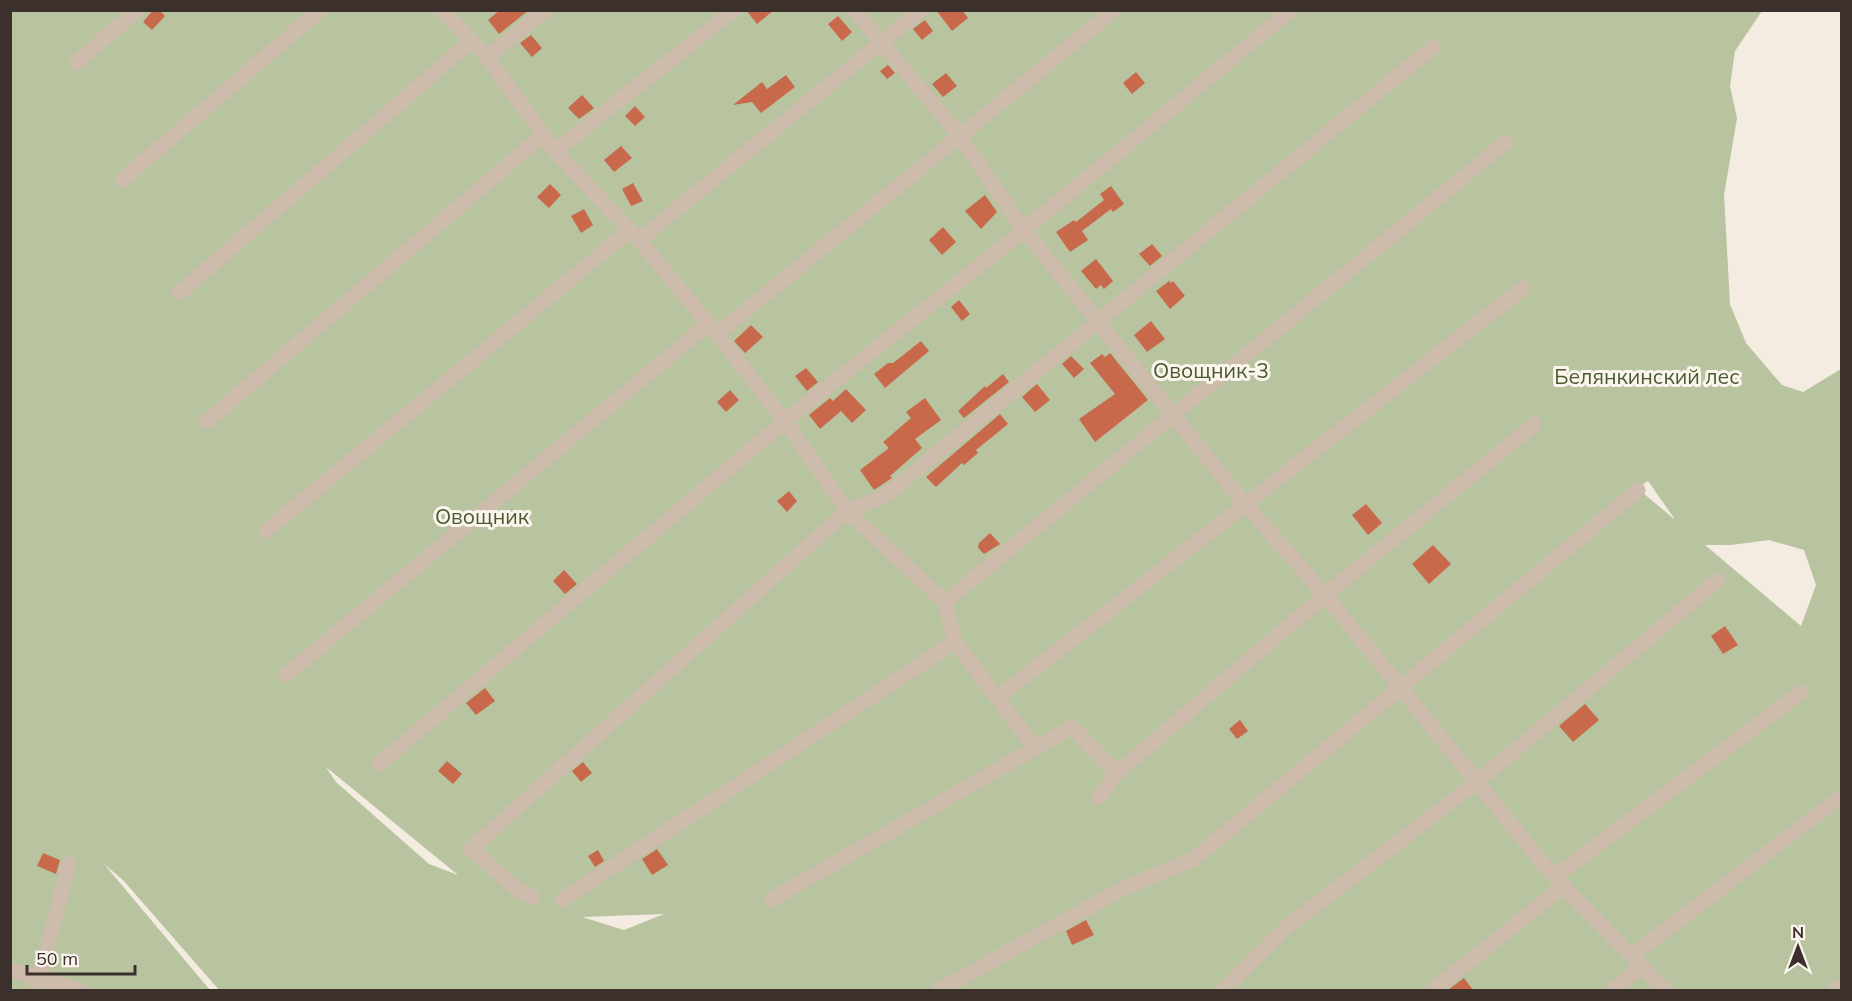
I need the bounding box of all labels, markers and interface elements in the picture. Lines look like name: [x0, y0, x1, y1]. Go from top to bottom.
park label: Овощник-3: [1153, 357, 1269, 383]
park label: Белянкинский лес: [1554, 363, 1740, 389]
park label: Овощник: [435, 503, 530, 529]
north arrow: [1768, 917, 1828, 977]
text: N: [1792, 922, 1804, 942]
scale bar: [27, 938, 135, 976]
text: 50 m: [36, 947, 78, 970]

